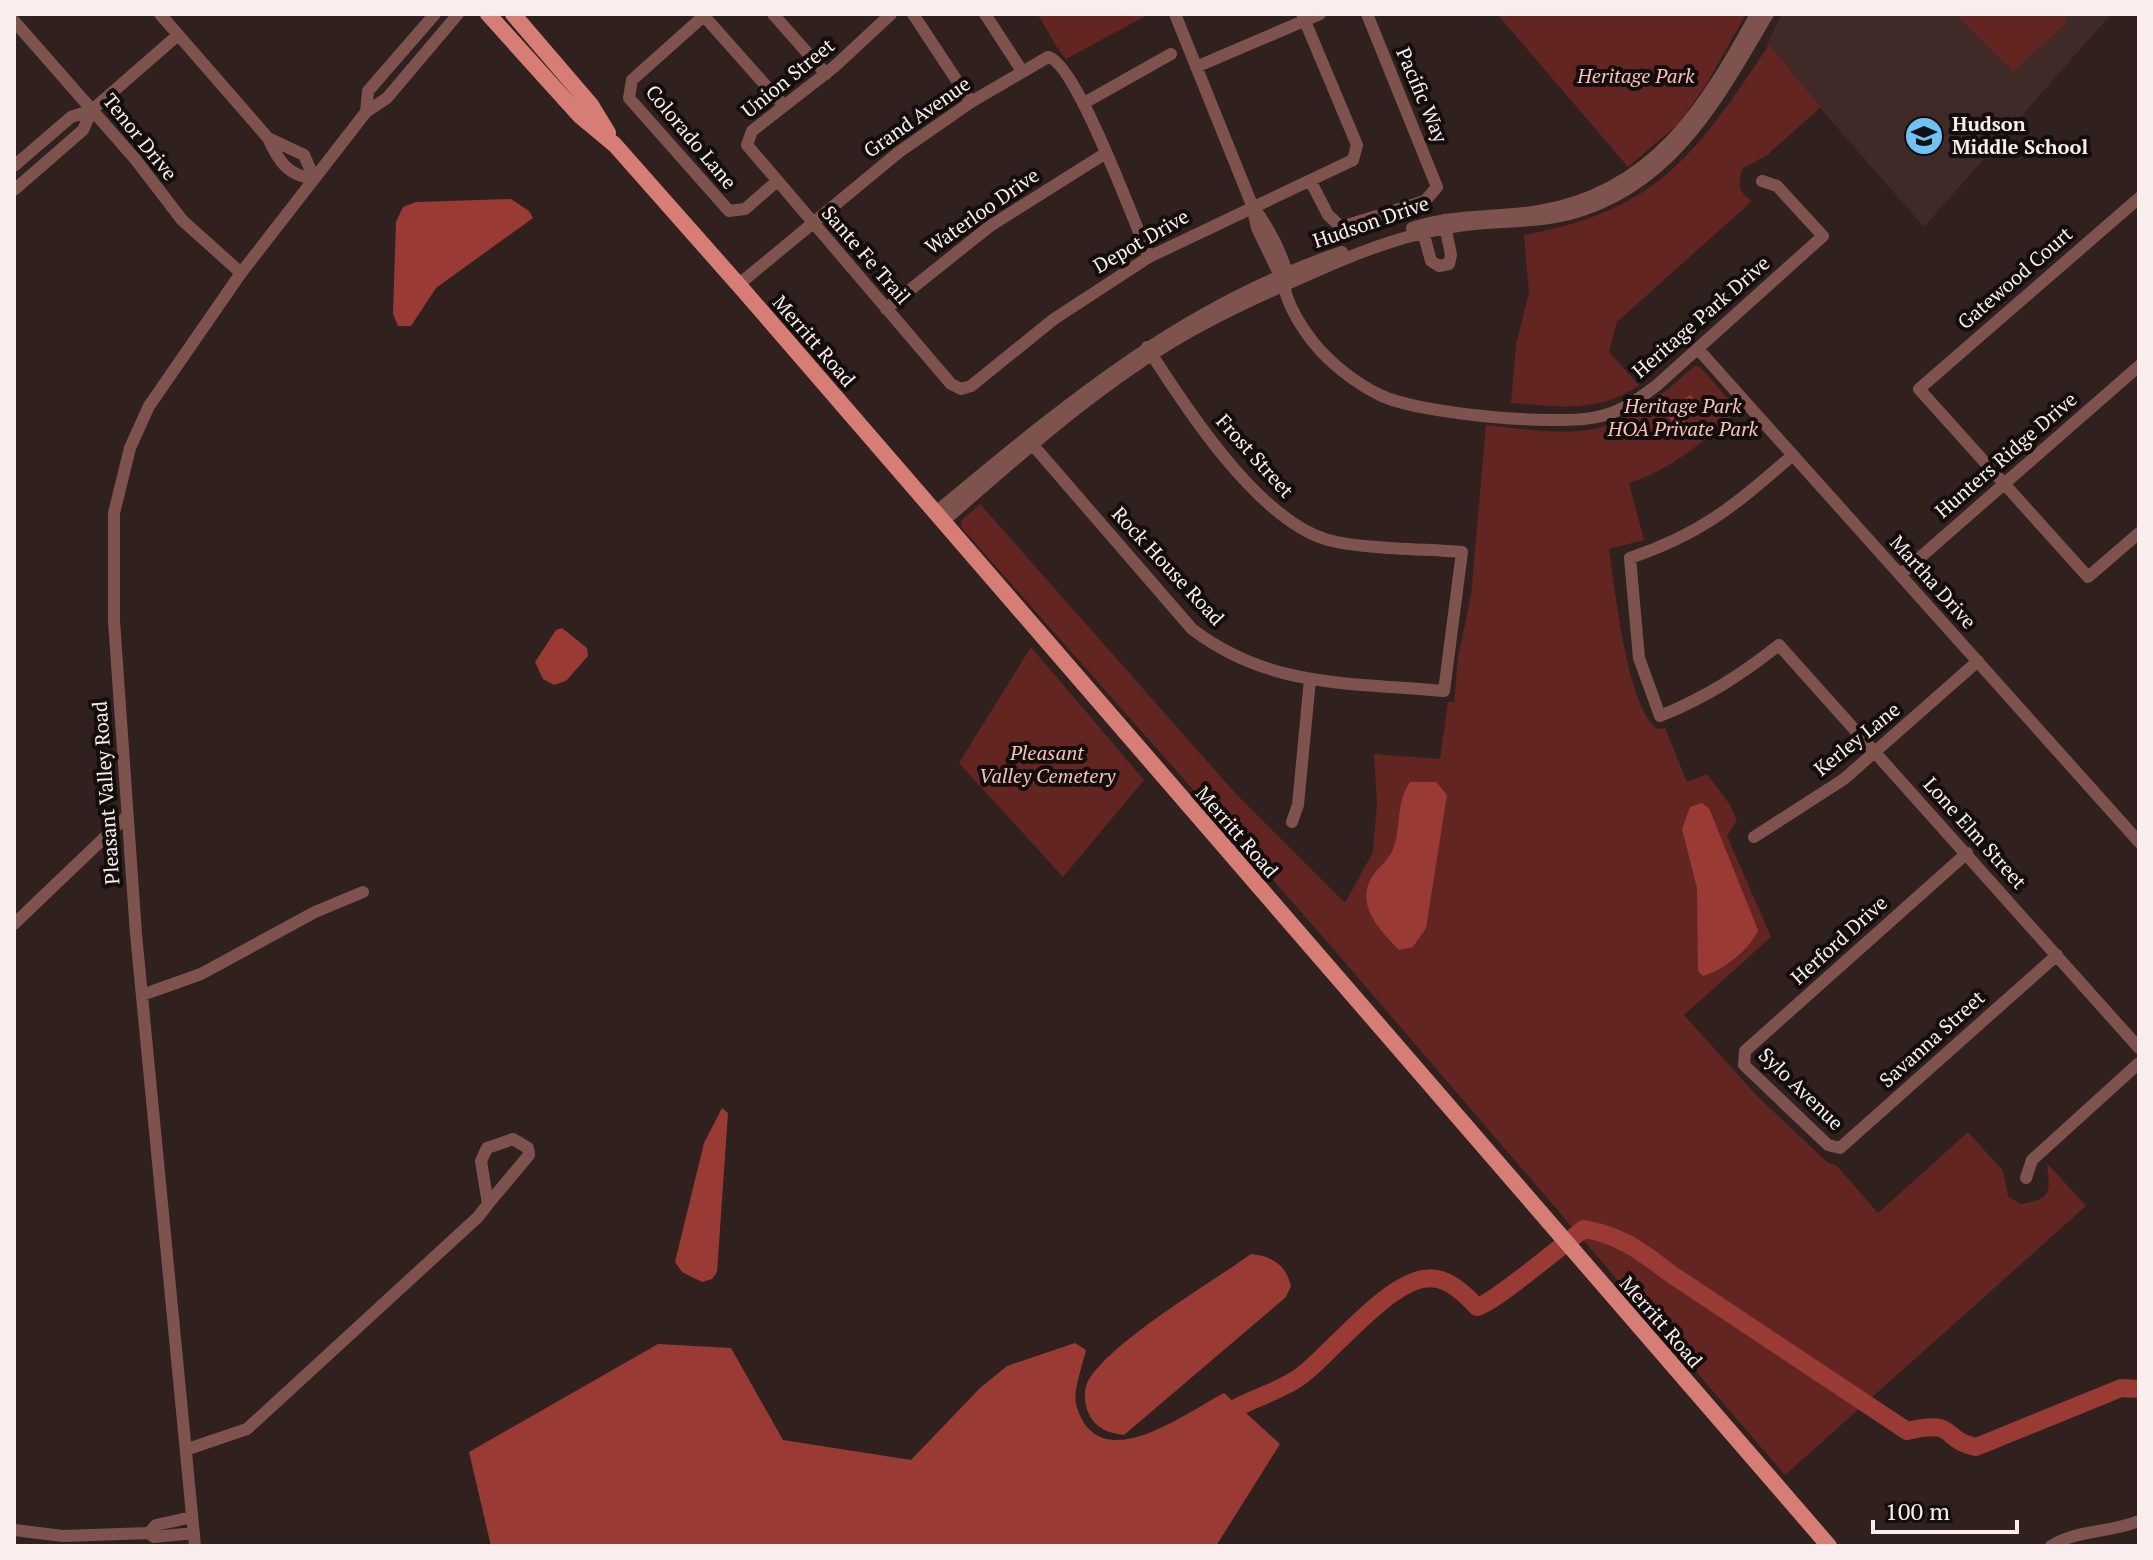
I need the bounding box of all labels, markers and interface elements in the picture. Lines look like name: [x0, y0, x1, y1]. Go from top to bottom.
street label: Union Street: [735, 31, 840, 124]
street label: Pacific Way: [1390, 43, 1455, 147]
park label: Heritage Park: [1576, 62, 1695, 89]
street label: Grand Avenue: [858, 70, 975, 163]
street label: Colorado Lane: [640, 79, 743, 195]
street label: Tenor Drive: [97, 88, 184, 186]
place label: Hudson Middle School: [1952, 110, 2088, 160]
school or university icon: Hudson Middle School: [1903, 115, 1945, 157]
street label: Waterloo Drive: [919, 161, 1044, 260]
street label: Hudson Drive: [1309, 189, 1433, 254]
street label: Sante Fe Trail: [816, 200, 917, 310]
street label: Depot Drive: [1088, 202, 1194, 279]
street label: Gatewood Court: [1952, 220, 2078, 335]
street label: Heritage Park Drive: [1626, 249, 1775, 384]
street label: Merritt Road: [767, 289, 862, 392]
street label: Hunters Ridge Drive: [1929, 386, 2082, 524]
park label: Heritage Park HOA Private Park: [1607, 392, 1759, 442]
street label: Frost Street: [1211, 408, 1301, 504]
street label: Rock House Road: [1106, 500, 1230, 631]
street label: Martha Drive: [1884, 529, 1983, 634]
street label: Kerley Lane: [1808, 696, 1905, 782]
street label: Pleasant Valley Road: [86, 700, 125, 886]
park label: Pleasant Valley Cemetery: [979, 739, 1116, 789]
street label: Lone Elm Street: [1918, 771, 2033, 895]
street label: Merritt Road: [1190, 780, 1285, 883]
street label: Herford Drive: [1785, 889, 1893, 990]
street label: Savanna Street: [1873, 984, 1991, 1093]
street label: Sylo Avenue: [1753, 1041, 1850, 1136]
street label: Merritt Road: [1614, 1270, 1709, 1373]
scale bar: [1873, 1484, 2017, 1534]
text: 100 m: [1885, 1495, 1950, 1527]

